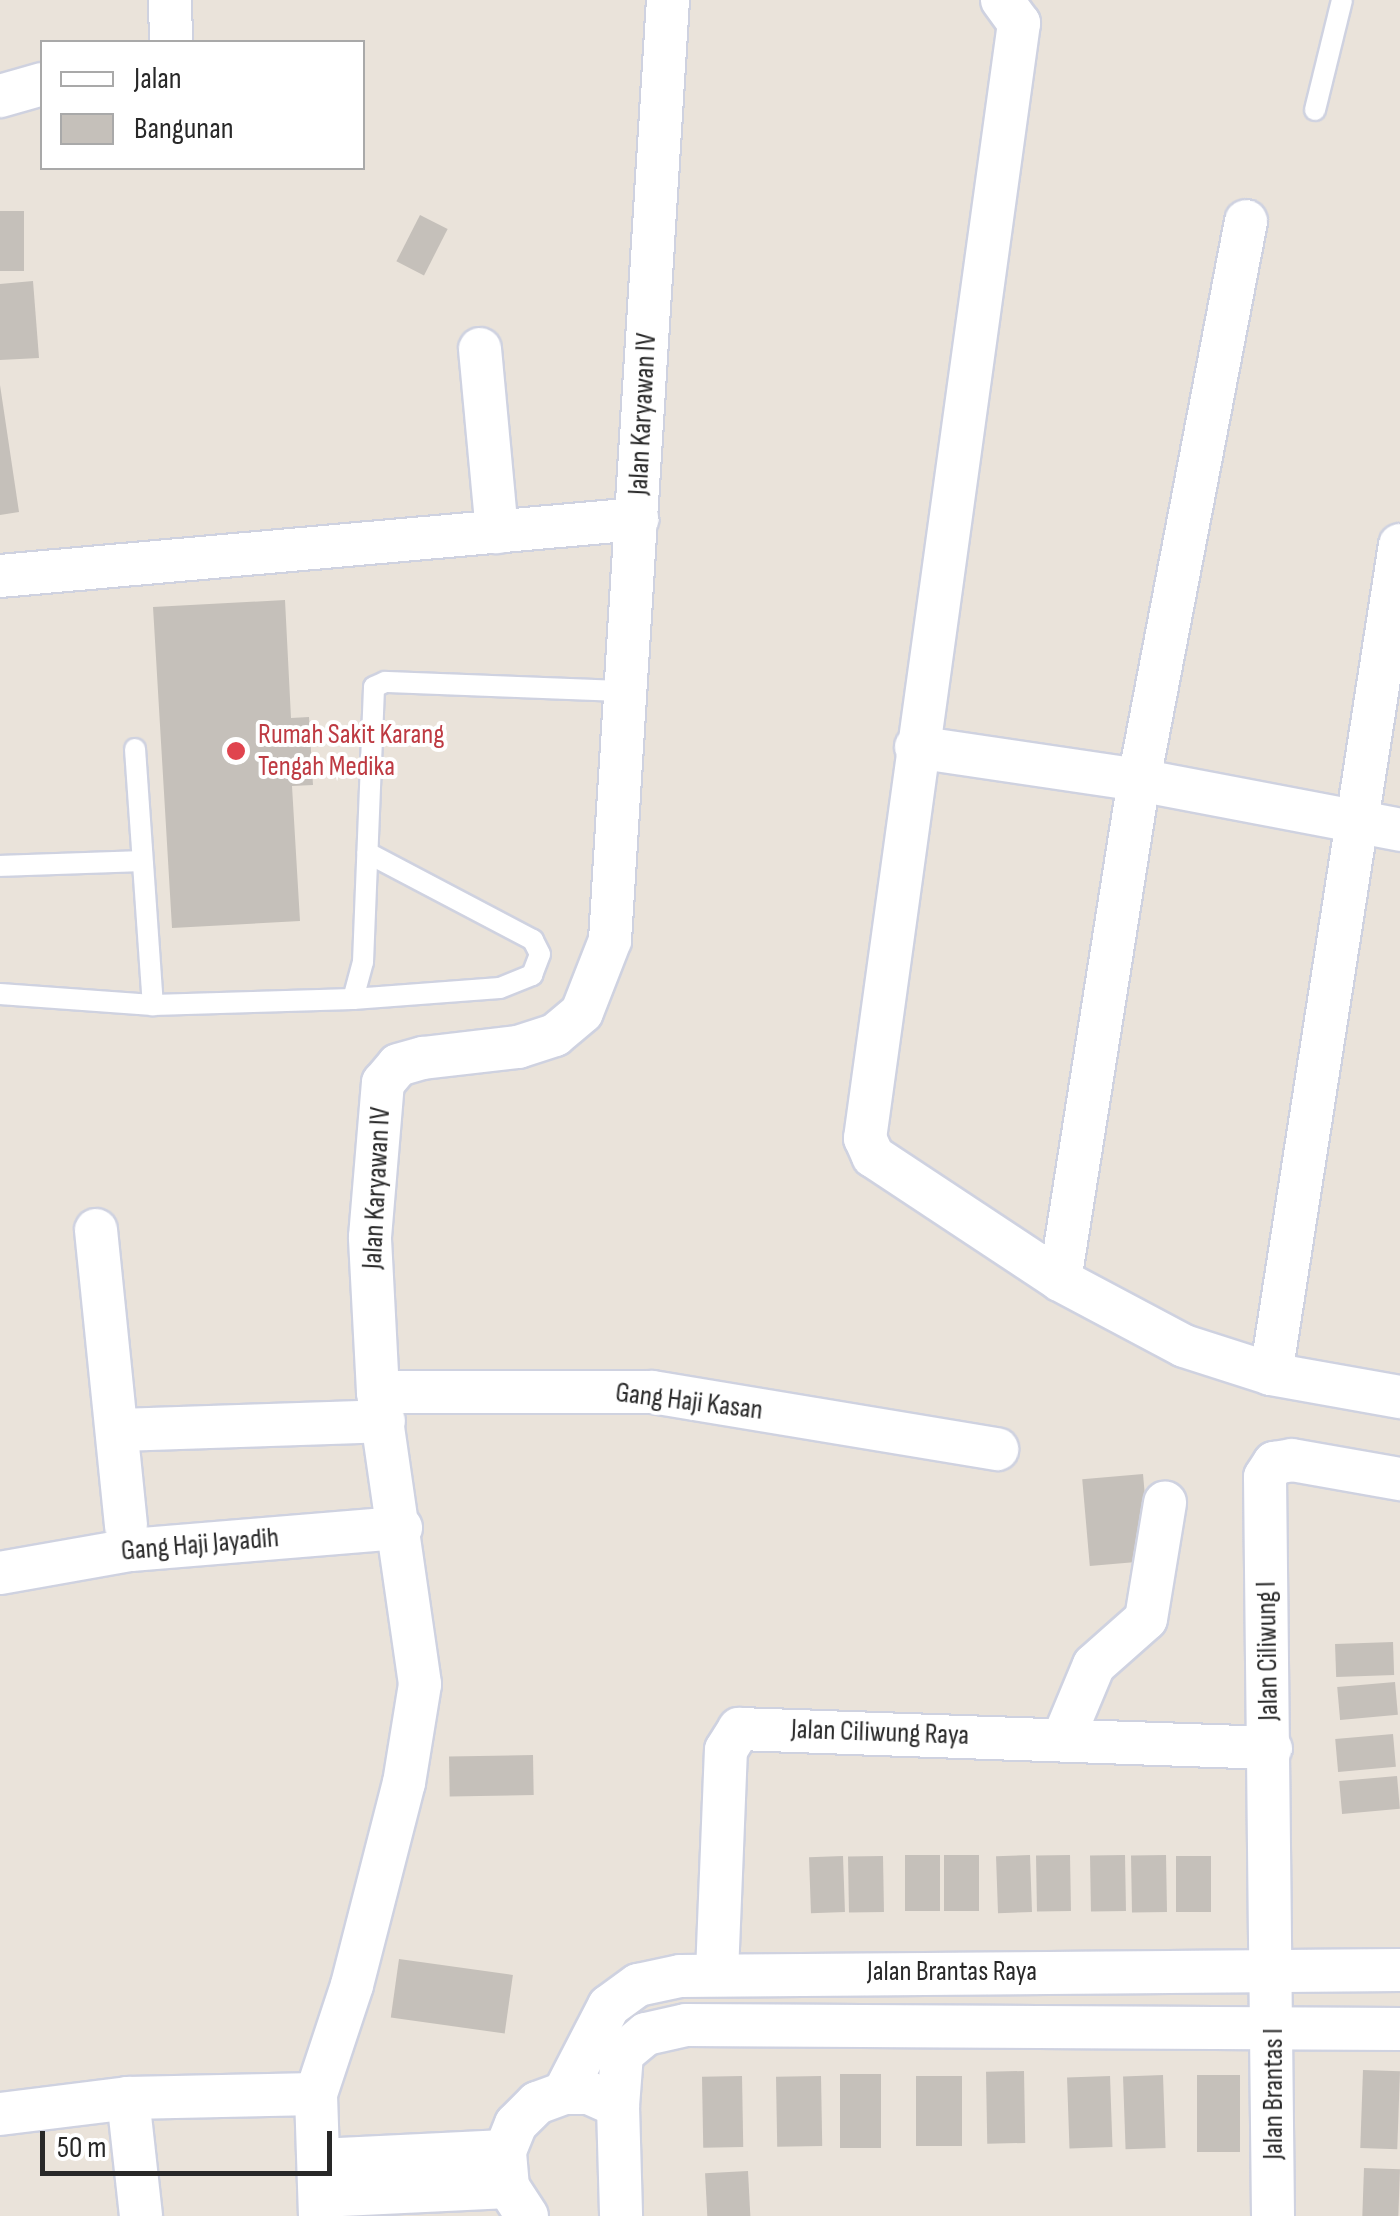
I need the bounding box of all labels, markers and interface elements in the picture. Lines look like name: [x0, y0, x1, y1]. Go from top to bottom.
legend: [40, 40, 365, 170]
text: Jalan: [134, 61, 182, 97]
text: Bangunan: [134, 111, 234, 147]
street label: Jalan Karyawan IV: [622, 332, 664, 496]
place label: Rumah Sakit Karang Tengah Medika: [258, 718, 444, 784]
marker: Rumah Sakit Karang Tengah Medika: [223, 738, 249, 764]
street label: Jalan Karyawan IV: [356, 1106, 398, 1270]
street label: Gang Haji Kasan: [614, 1376, 764, 1428]
street label: Gang Haji Jayadih: [120, 1521, 280, 1569]
street label: Jalan Ciliwung I: [1250, 1581, 1286, 1721]
street label: Jalan Ciliwung Raya: [790, 1713, 970, 1753]
street label: Jalan Brantas Raya: [867, 1955, 1037, 1989]
street label: Jalan Brantas I: [1257, 2028, 1291, 2160]
scale bar: [45, 2111, 338, 2173]
text: 50 m: [57, 2130, 106, 2166]

